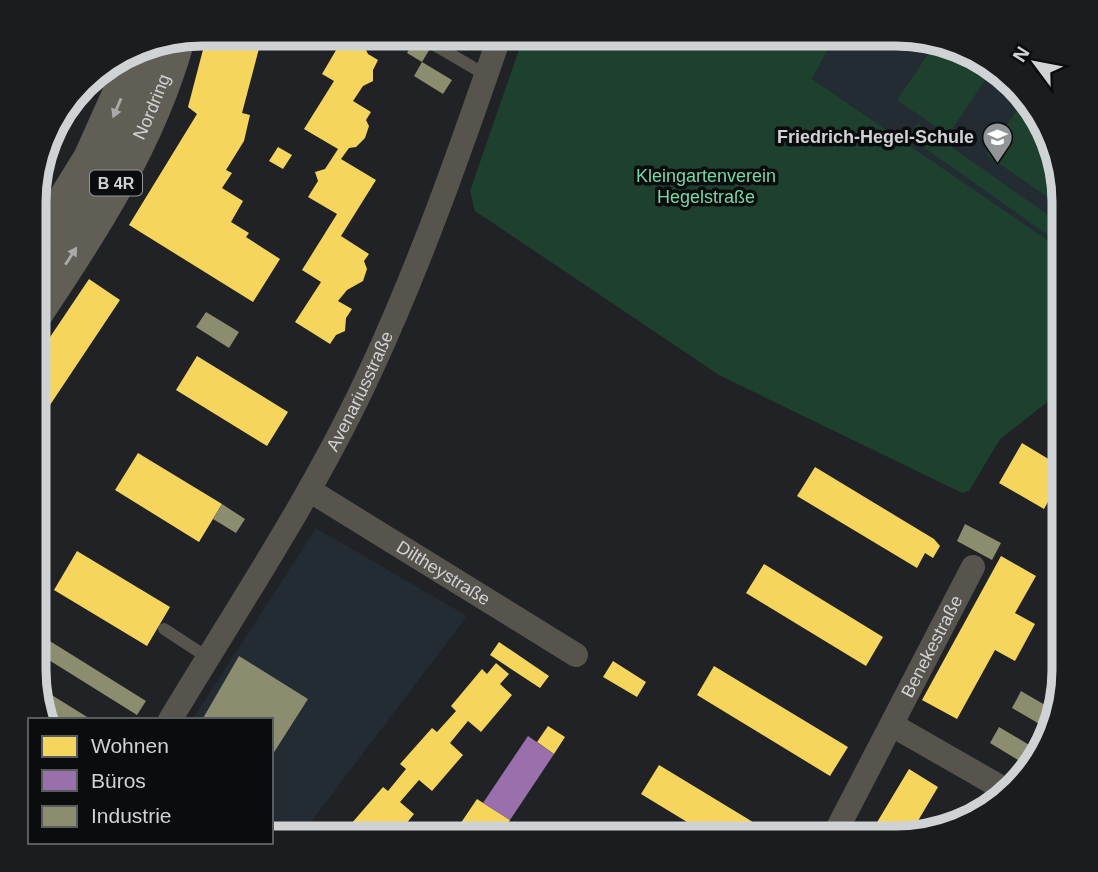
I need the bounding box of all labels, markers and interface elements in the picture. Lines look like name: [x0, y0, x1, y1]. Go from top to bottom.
north arrow: [1000, 28, 1070, 98]
text: N: [1008, 43, 1034, 66]
street label: Nordring: [129, 71, 174, 143]
one-way arrow: [111, 98, 123, 118]
school or university icon: Friedrich-Hegel-Schule: [980, 120, 1014, 164]
place label: Friedrich-Hegel-Schule: [777, 127, 974, 147]
park label: Kleingartenverein Hegelstraße: [636, 166, 776, 207]
road number: B 4R: [90, 170, 142, 196]
one-way arrow: [65, 246, 78, 265]
street label: Avenariusstraße: [322, 328, 397, 455]
street label: Diltheystraße: [393, 537, 494, 609]
street label: Benekestraße: [897, 592, 967, 701]
legend: [28, 718, 273, 844]
text: Wohnen: [91, 734, 169, 757]
text: Büros: [91, 769, 146, 792]
text: Industrie: [91, 804, 172, 827]

